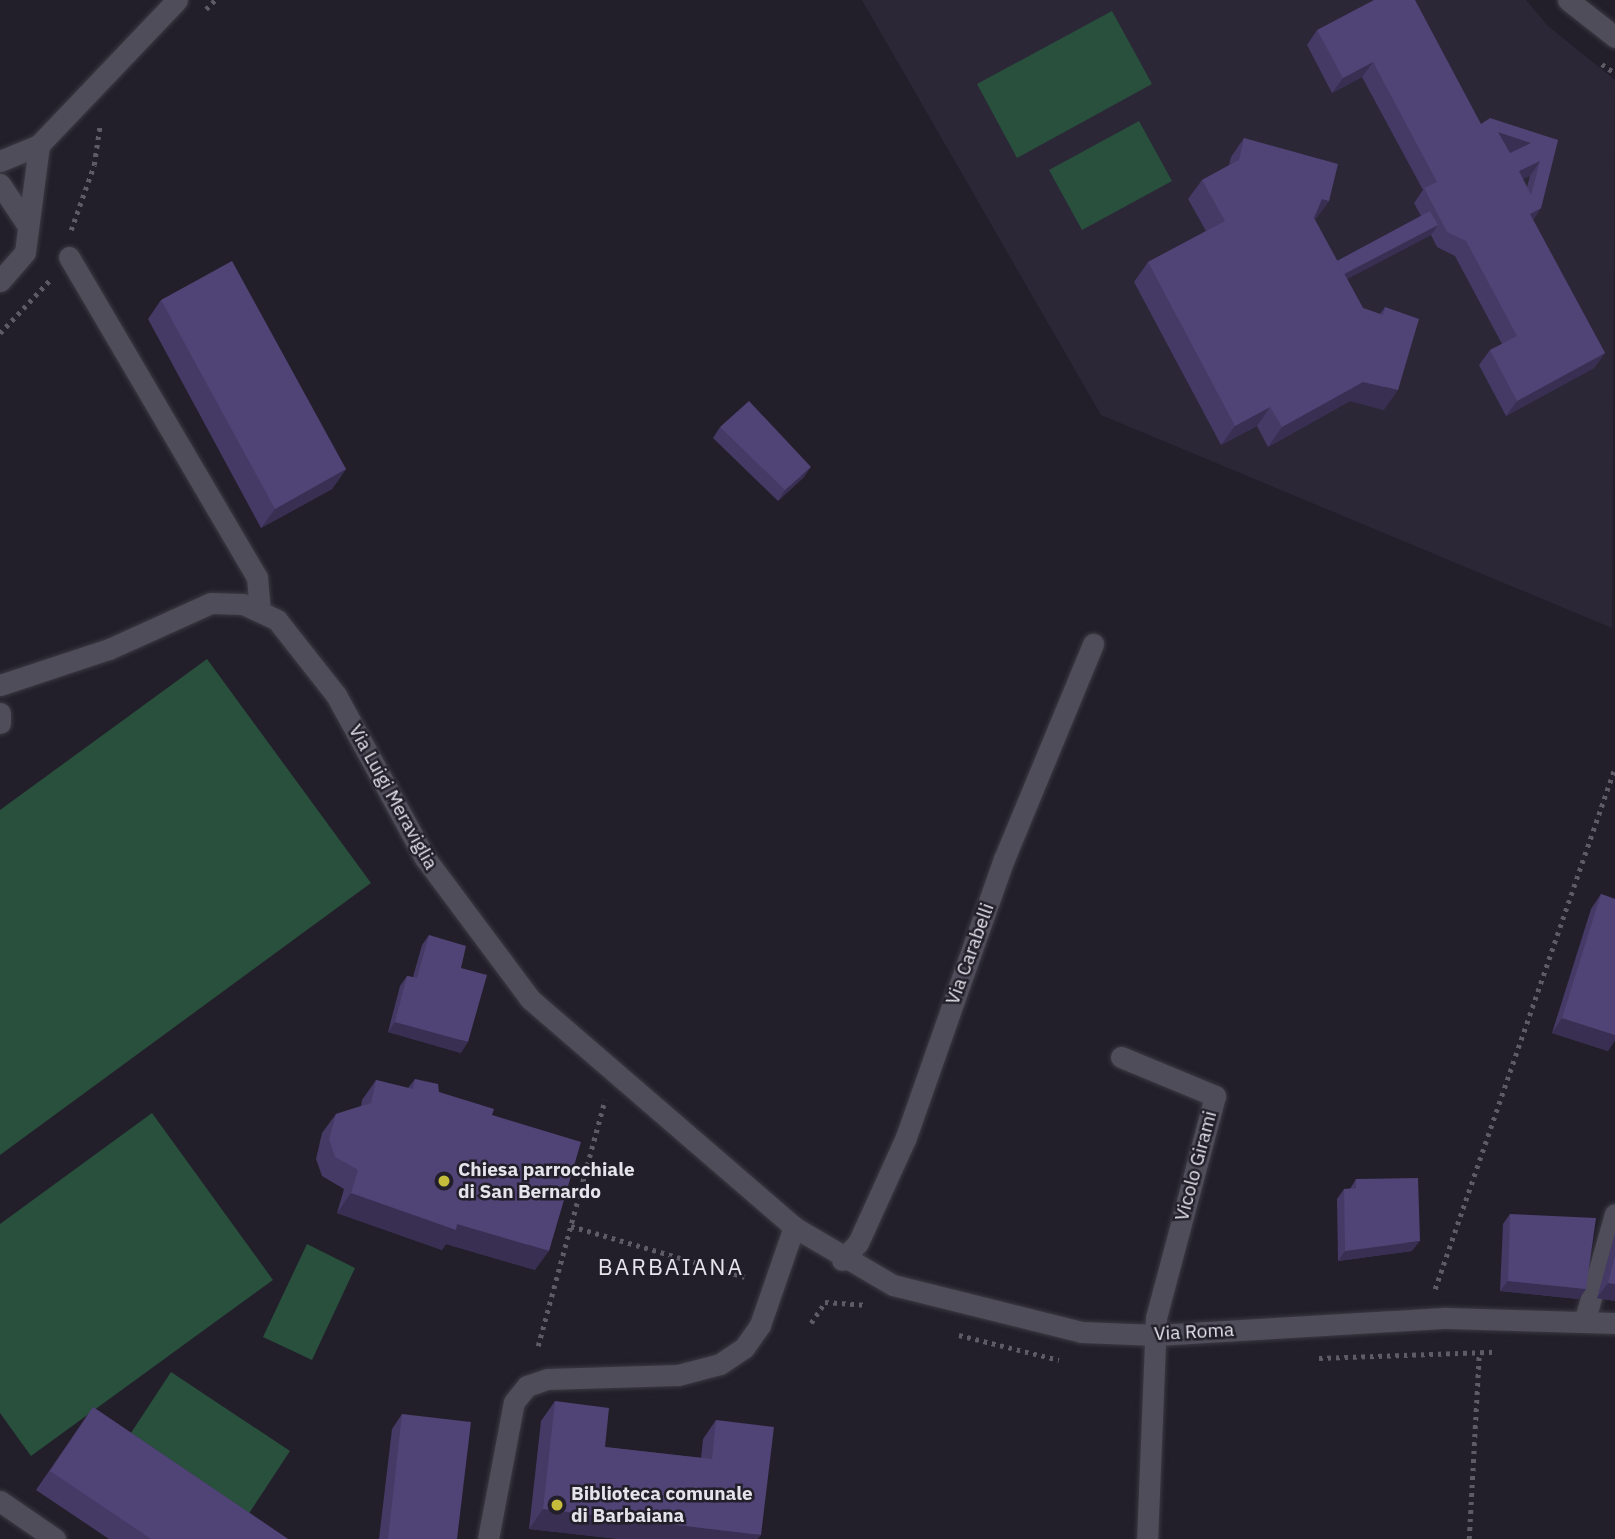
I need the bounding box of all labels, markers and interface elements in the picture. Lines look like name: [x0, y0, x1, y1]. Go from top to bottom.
street label: Via Luigi Meraviglia: [344, 721, 442, 873]
street label: Via Carabelli: [941, 900, 999, 1008]
street label: Vicolo Girami: [1170, 1108, 1222, 1224]
place label: Chiesa parrocchiale di San Bernardo: [458, 1159, 635, 1203]
marker: Chiesa parrocchiale di San Bernardo: [436, 1173, 452, 1189]
district label: BARBAIANA: [599, 1252, 743, 1280]
street label: Via Roma: [1153, 1319, 1235, 1345]
place label: Biblioteca comunale di Barbaiana: [571, 1483, 753, 1527]
marker: Biblioteca comunale di Barbaiana: [549, 1497, 565, 1513]

